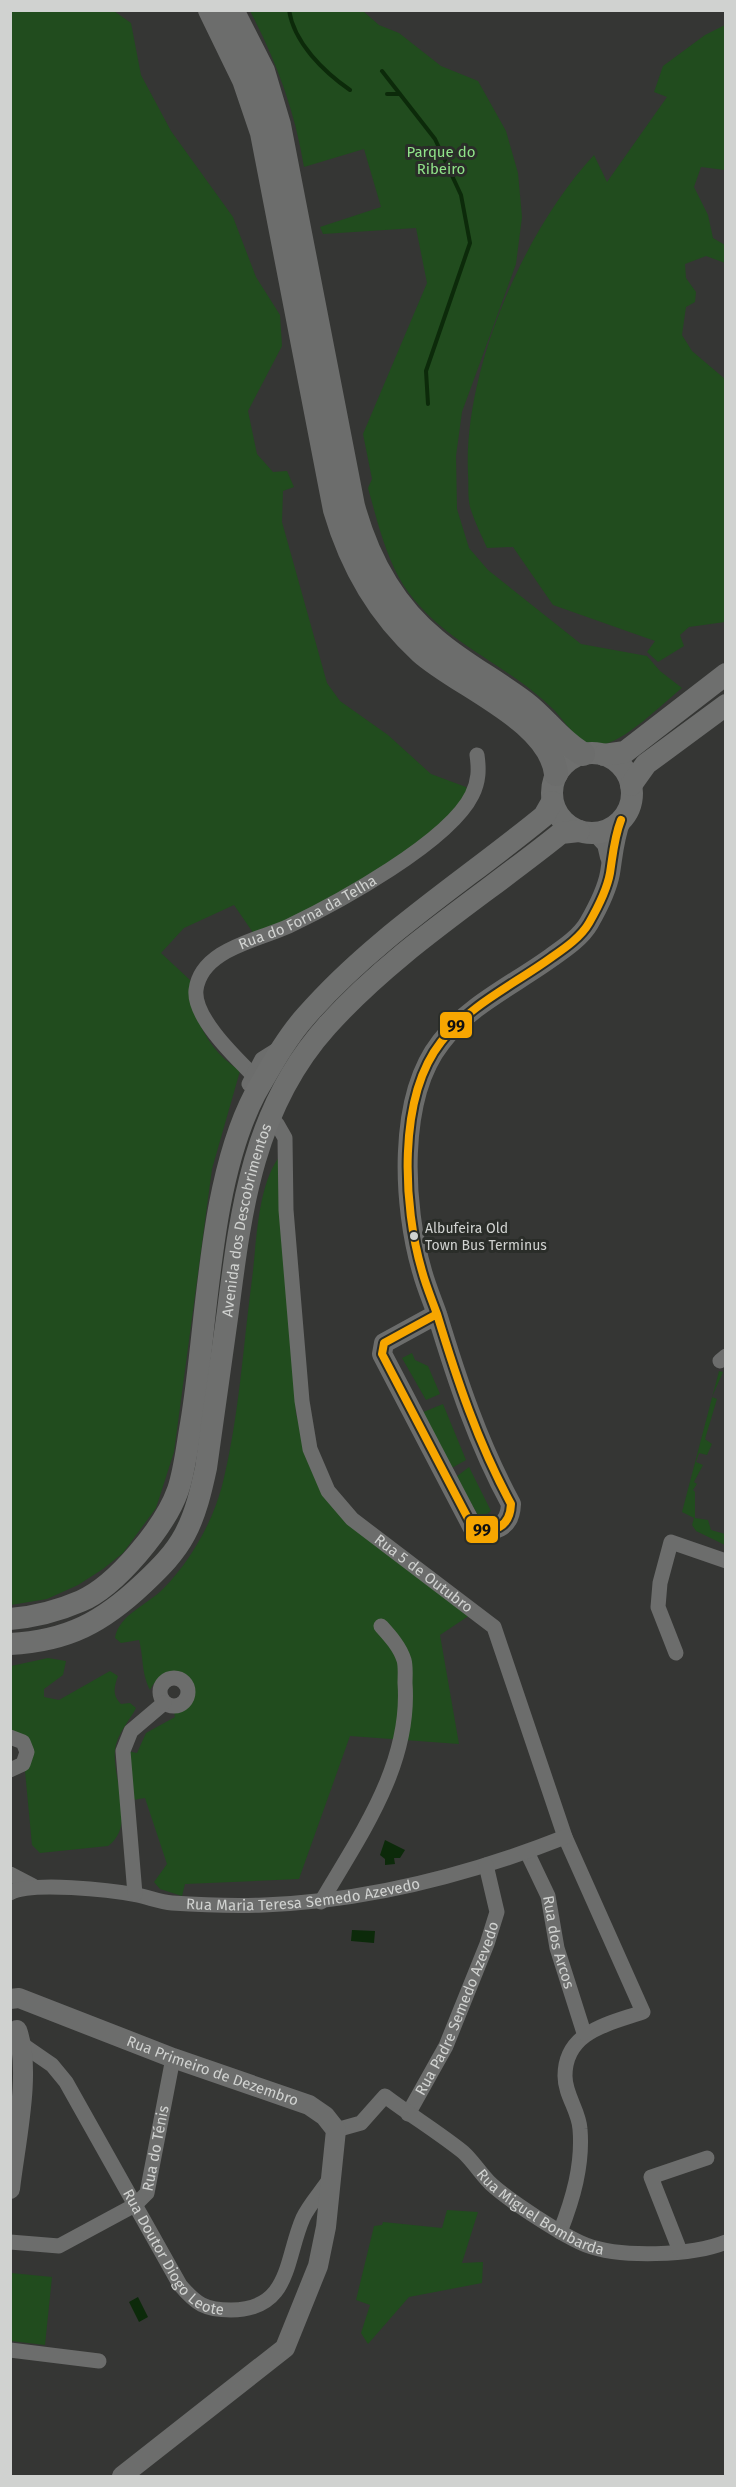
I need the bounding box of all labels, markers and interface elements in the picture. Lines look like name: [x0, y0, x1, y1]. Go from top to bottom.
park label: Parque do Ribeiro: [407, 143, 475, 178]
street label: Rua do Forna da Telha: [236, 871, 380, 953]
line badge: 99: [439, 1011, 473, 1039]
text: 99: [447, 1016, 465, 1035]
street label: Avenida dos Descobrimentos: [218, 1121, 276, 1318]
place label: Albufeira Old Town Bus Terminus: [425, 1220, 547, 1254]
marker: Albufeira Old Town Bus Terminus: [408, 1230, 420, 1242]
line badge: 99: [465, 1515, 499, 1544]
text: 99: [473, 1520, 491, 1539]
street label: Rua 5 de Outubro: [371, 1530, 476, 1617]
street label: Rua Maria Teresa Semedo Azevedo: [186, 1874, 422, 1914]
street label: Rua dos Arcos: [539, 1894, 578, 1991]
street label: Rua Padre Semedo Azevedo: [411, 1919, 503, 2098]
street label: Rua Primeiro de Dezembro: [124, 2032, 301, 2110]
street label: Rua do Ténis: [139, 2104, 173, 2193]
street label: Rua Miguel Bombarda: [473, 2165, 606, 2259]
street label: Rua Doutor Diogo Leote: [119, 2186, 225, 2319]

